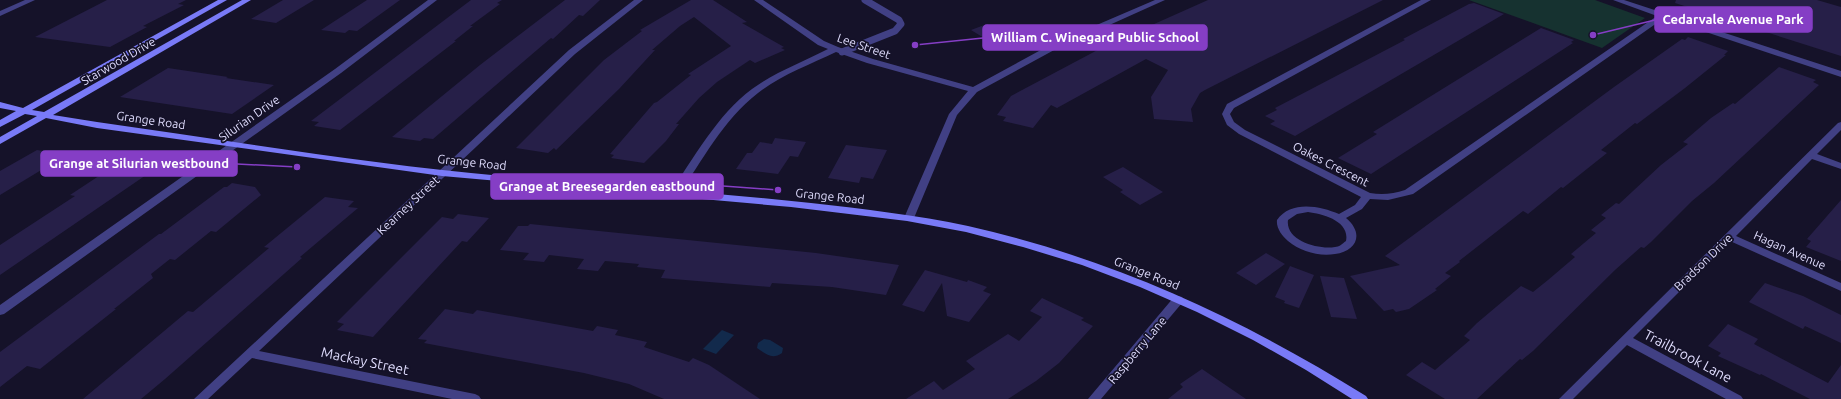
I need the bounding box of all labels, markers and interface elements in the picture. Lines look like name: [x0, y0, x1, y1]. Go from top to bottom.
callout: Cedarvale Avenue Park: [1655, 7, 1812, 32]
text: Cedarvale Avenue Park: [1662, 12, 1804, 26]
callout: William C. Winegard Public School: [983, 25, 1207, 50]
text: William C. Winegard Public School: [991, 30, 1199, 44]
street label: Lee Street: [836, 31, 893, 61]
street label: Starwood Drive: [79, 35, 157, 87]
street label: Silurian Drive: [216, 92, 282, 144]
street label: Grange Road: [116, 109, 186, 131]
street label: Oakes Crescent: [1291, 139, 1371, 189]
callout: Grange at Silurian westbound: [41, 151, 237, 176]
street label: Grange Road: [437, 152, 507, 172]
text: Grange at Silurian westbound: [49, 156, 229, 170]
street label: Kearney Street: [374, 173, 442, 237]
callout: Grange at Breesegarden eastbound: [491, 174, 723, 199]
text: Grange at Breesegarden eastbound: [499, 179, 715, 193]
street label: Grange Road: [795, 186, 865, 206]
street label: Hagan Avenue: [1752, 228, 1828, 272]
street label: Bradson Drive: [1671, 231, 1735, 293]
street label: Grange Road: [1112, 254, 1182, 292]
street label: Raspberry Lane: [1105, 314, 1169, 386]
street label: Trailbrook Lane: [1641, 326, 1735, 386]
street label: Mackay Street: [320, 344, 411, 378]

